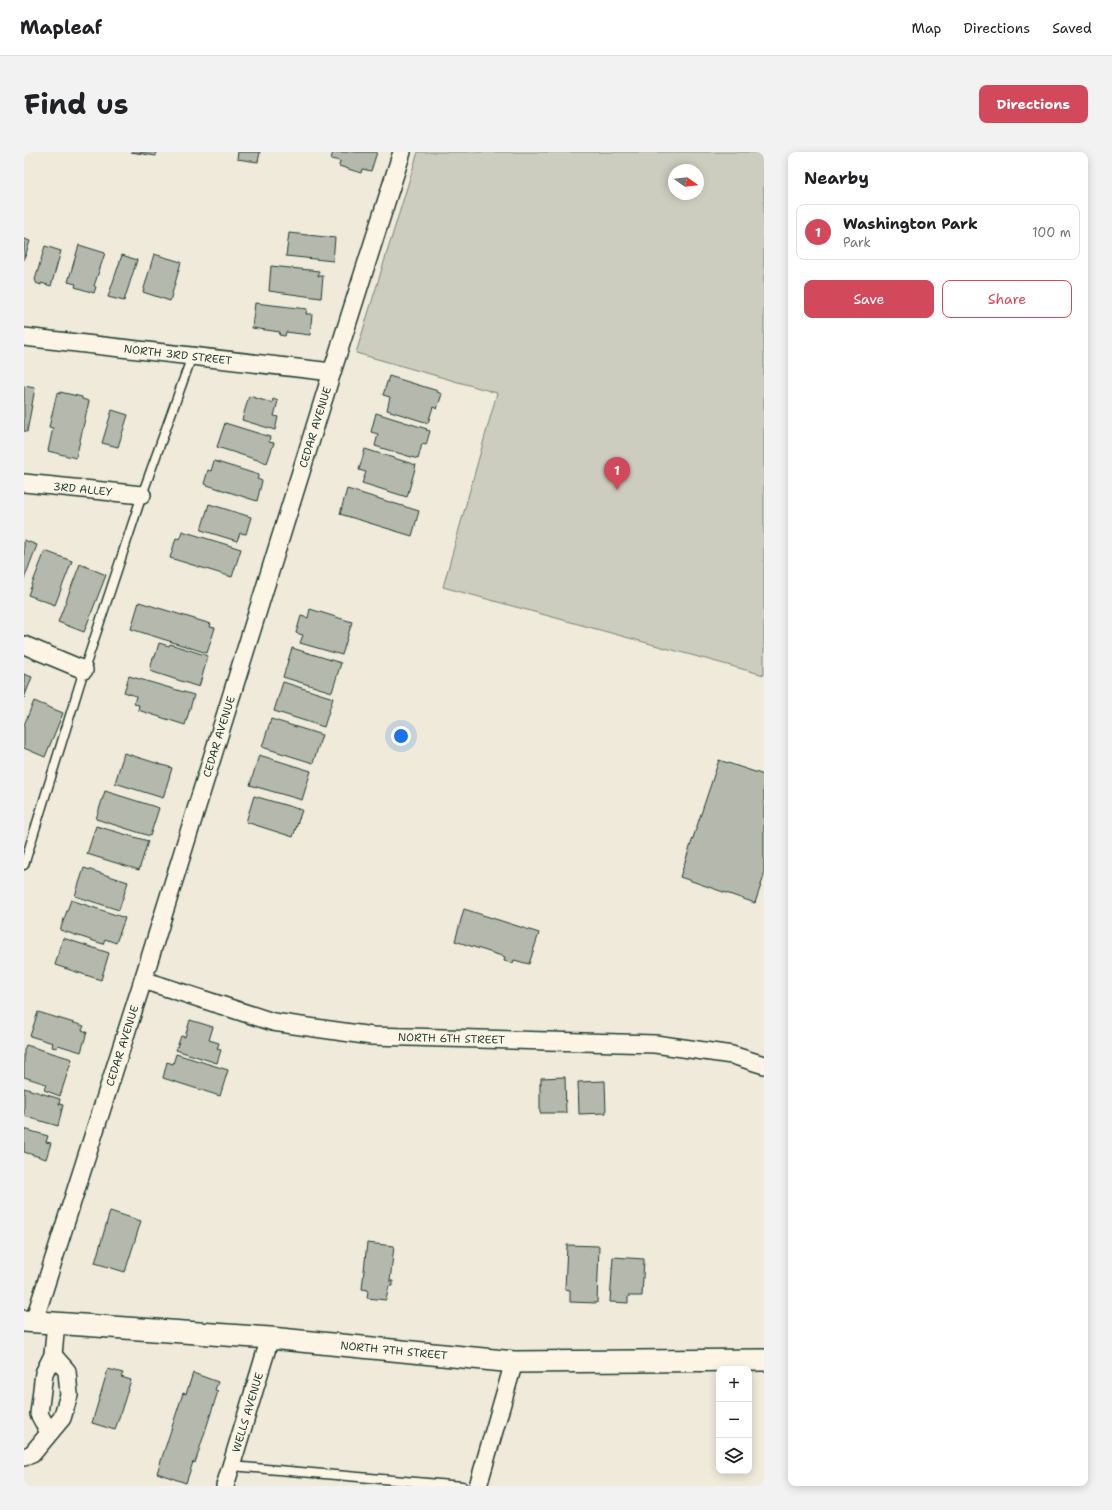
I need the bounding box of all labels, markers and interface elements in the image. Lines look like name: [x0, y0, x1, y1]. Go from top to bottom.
text: Mapleaf: [20, 15, 102, 40]
text: Map: [912, 19, 942, 37]
text: Directions: [964, 19, 1030, 37]
text: Saved: [1052, 19, 1092, 37]
text: Find us: [24, 85, 129, 123]
button: Directions: [979, 85, 1088, 123]
north arrow: [668, 164, 704, 200]
text: Nearby: [804, 167, 869, 189]
text: Washington Park: [843, 214, 978, 234]
text: 1: [815, 224, 821, 241]
text: 100 m: [1032, 224, 1071, 241]
text: Park: [843, 234, 871, 251]
button: Save: [804, 280, 934, 318]
button: Share: [942, 280, 1072, 318]
street label: NORTH 3RD STREET: [123, 341, 233, 369]
street label: CEDAR AVENUE: [296, 385, 335, 470]
pin: 1: [604, 457, 630, 490]
street label: 3RD ALLEY: [52, 479, 113, 500]
street label: CEDAR AVENUE: [200, 694, 239, 779]
your location: [391, 726, 411, 746]
street label: CEDAR AVENUE: [102, 1003, 142, 1088]
street label: NORTH 6TH STREET: [398, 1030, 505, 1048]
street label: NORTH 7TH STREET: [340, 1338, 448, 1363]
map controls: [716, 1366, 752, 1474]
button: +: [716, 1366, 752, 1402]
street label: WELLS AVENUE: [229, 1370, 267, 1454]
button: −: [716, 1402, 752, 1438]
button: layers: [716, 1438, 752, 1474]

